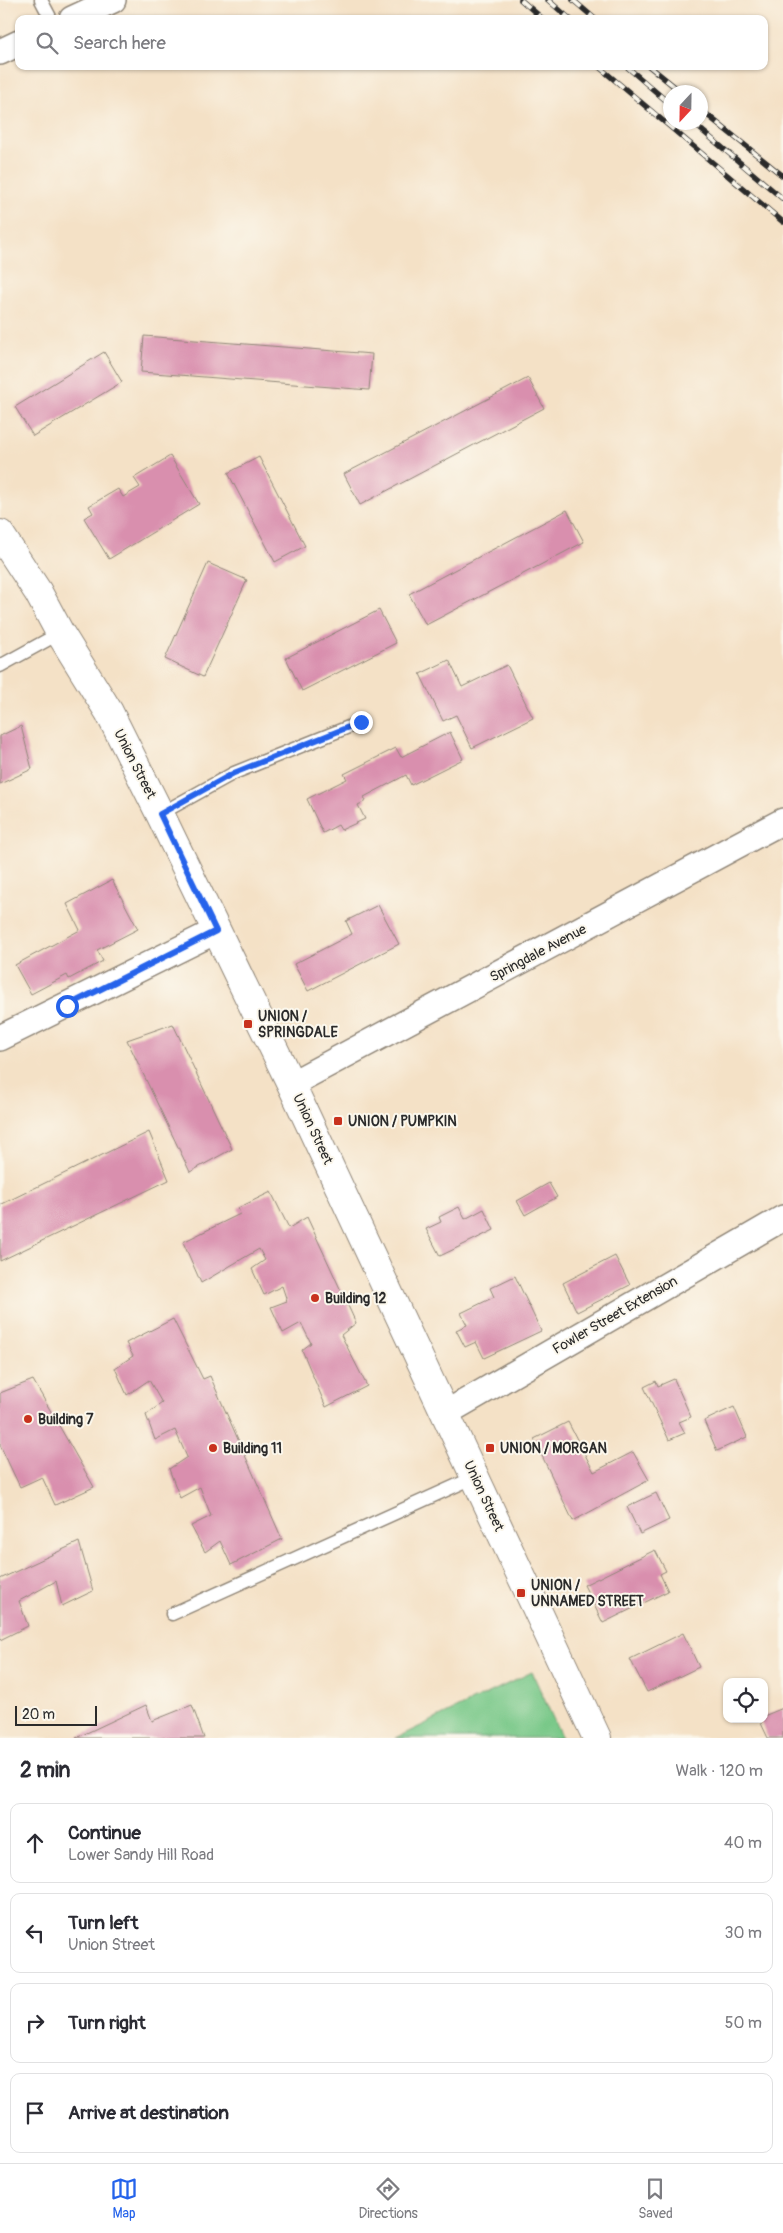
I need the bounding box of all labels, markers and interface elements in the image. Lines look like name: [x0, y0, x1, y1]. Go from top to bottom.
search box: [15, 15, 768, 70]
icon: search: [33, 29, 61, 57]
text: Search here: [73, 31, 166, 55]
north arrow: [663, 85, 708, 130]
route end: [350, 711, 373, 734]
street label: Union Street: [110, 726, 160, 802]
street label: Springdale Avenue: [487, 920, 589, 986]
route start: [56, 995, 79, 1018]
place label: UNION / SPRINGDALE: [258, 1008, 338, 1041]
marker: UNION / SPRINGDALE: [242, 1018, 254, 1030]
street label: Union Street: [289, 1091, 337, 1167]
place label: UNION / PUMPKIN: [348, 1113, 457, 1130]
marker: UNION / PUMPKIN: [332, 1115, 344, 1127]
street label: Fowler Street Extension: [550, 1272, 681, 1358]
place label: Building 12: [325, 1290, 386, 1307]
marker: Building 12: [309, 1292, 321, 1304]
place label: Building 7: [38, 1411, 94, 1428]
marker: Building 7: [22, 1413, 34, 1425]
place label: Building 11: [223, 1440, 282, 1457]
place label: UNION / MORGAN: [500, 1440, 607, 1457]
marker: Building 11: [207, 1442, 219, 1454]
marker: UNION / MORGAN: [484, 1442, 496, 1454]
street label: Union Street: [460, 1458, 508, 1534]
place label: UNION / UNNAMED STREET: [531, 1577, 644, 1610]
marker: UNION / UNNAMED STREET: [515, 1587, 527, 1599]
map controls: [723, 1678, 768, 1723]
button: locate: [723, 1678, 768, 1723]
scale bar: [15, 1703, 98, 1726]
text: 20 m: [22, 1706, 55, 1723]
text: 2 min: [20, 1757, 70, 1784]
text: Walk · 120 m: [675, 1761, 763, 1781]
text: Continue: [68, 1821, 141, 1845]
icon: ahead: [21, 1829, 49, 1857]
text: 40 m: [724, 1833, 762, 1853]
text: Lower Sandy Hill Road: [68, 1845, 214, 1865]
text: Turn left: [68, 1911, 138, 1935]
icon: left: [21, 1919, 49, 1947]
text: 30 m: [724, 1923, 762, 1943]
text: Union Street: [68, 1935, 155, 1955]
icon: right: [21, 2009, 49, 2037]
text: Turn right: [68, 2011, 146, 2035]
text: 50 m: [725, 2013, 762, 2033]
icon: arrive: [21, 2099, 49, 2127]
text: Arrive at destination: [68, 2101, 229, 2125]
tab: Map: [110, 2175, 138, 2222]
tab: Directions: [358, 2175, 418, 2222]
tab: Saved: [638, 2175, 673, 2222]

